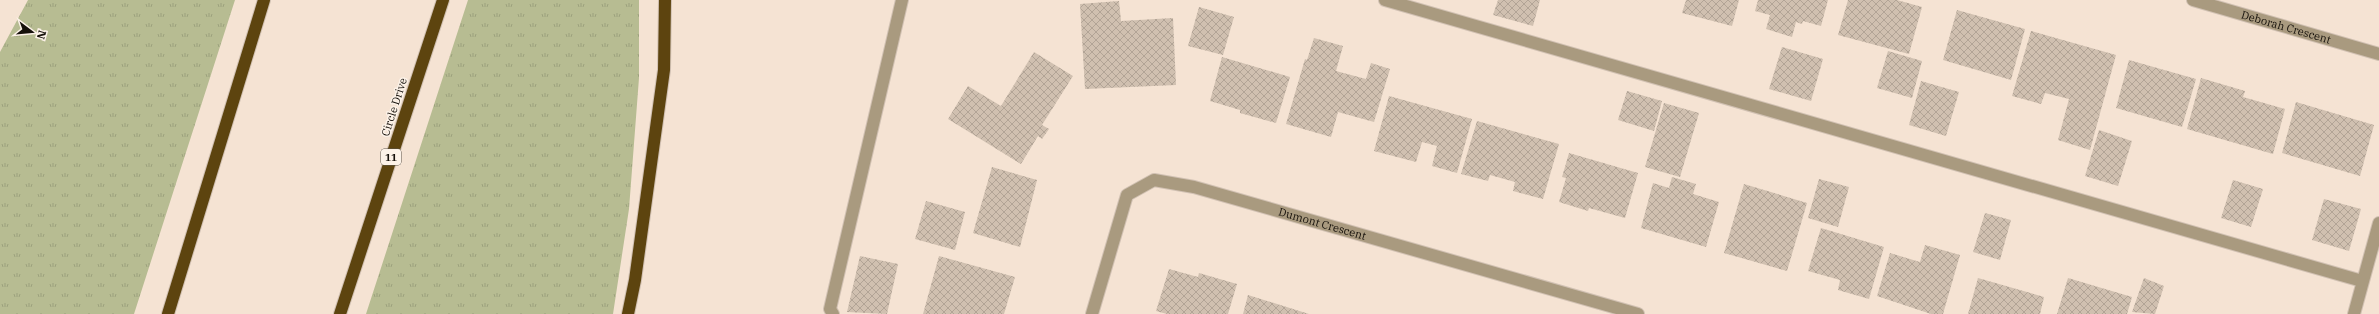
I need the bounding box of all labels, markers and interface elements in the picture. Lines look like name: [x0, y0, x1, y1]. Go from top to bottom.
street label: Deborah Crescent: [2240, 7, 2333, 47]
north arrow: [12, 12, 52, 52]
text: N: [34, 29, 50, 41]
street label: Circle Drive: [378, 76, 410, 138]
road number: 11: [381, 149, 401, 165]
street label: Dumont Crescent: [1277, 205, 1368, 243]

